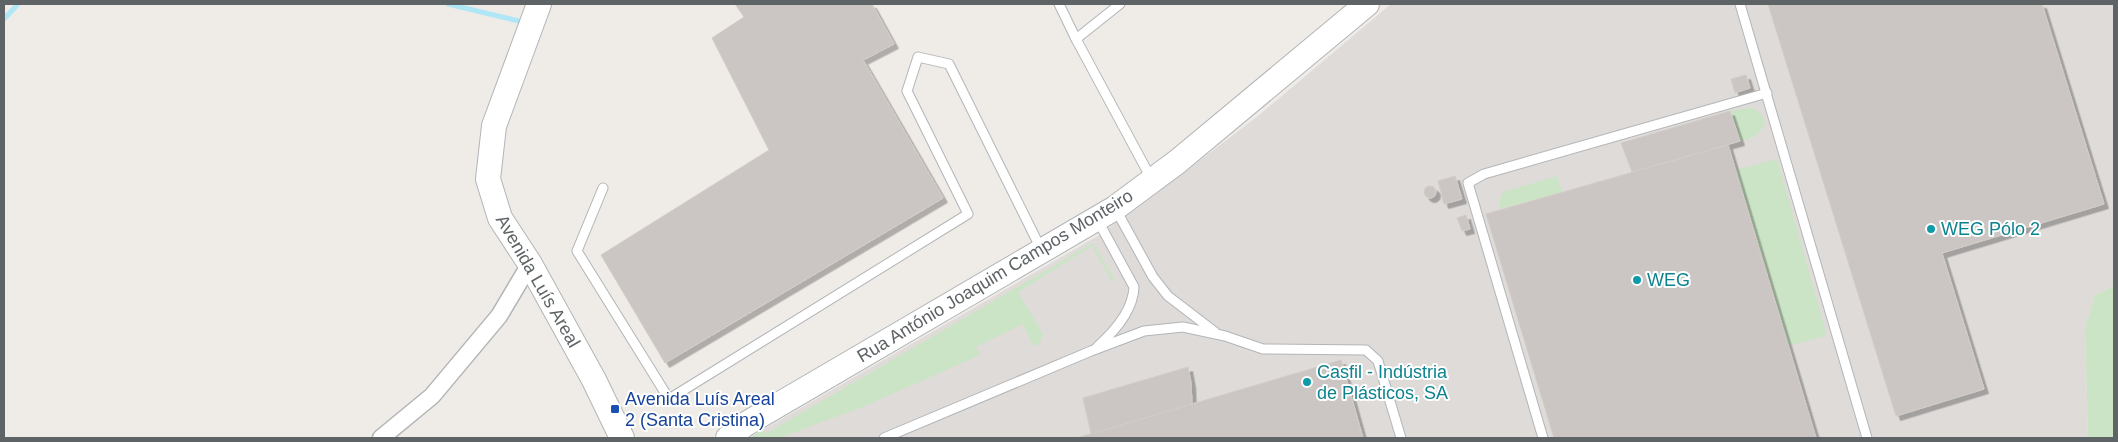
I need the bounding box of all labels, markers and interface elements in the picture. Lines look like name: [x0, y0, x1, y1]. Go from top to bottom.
street label: Rua António Joaquim Campos Monteiro: [853, 185, 1137, 367]
street label: Avenida Luís Areal: [492, 211, 584, 351]
place label: WEG Pólo 2: [1941, 219, 2040, 239]
marker: WEG Pólo 2: [1925, 223, 1937, 235]
place label: WEG: [1647, 270, 1690, 290]
marker: WEG: [1631, 274, 1643, 286]
place label: Casfil - Indústria de Plásticos, SA: [1317, 362, 1448, 403]
marker: Casfil - Indústria de Plásticos, SA: [1301, 376, 1313, 388]
place label: Avenida Luís Areal 2 (Santa Cristina): [625, 389, 775, 430]
marker: Avenida Luís Areal 2 (Santa Cristina): [609, 403, 621, 415]

